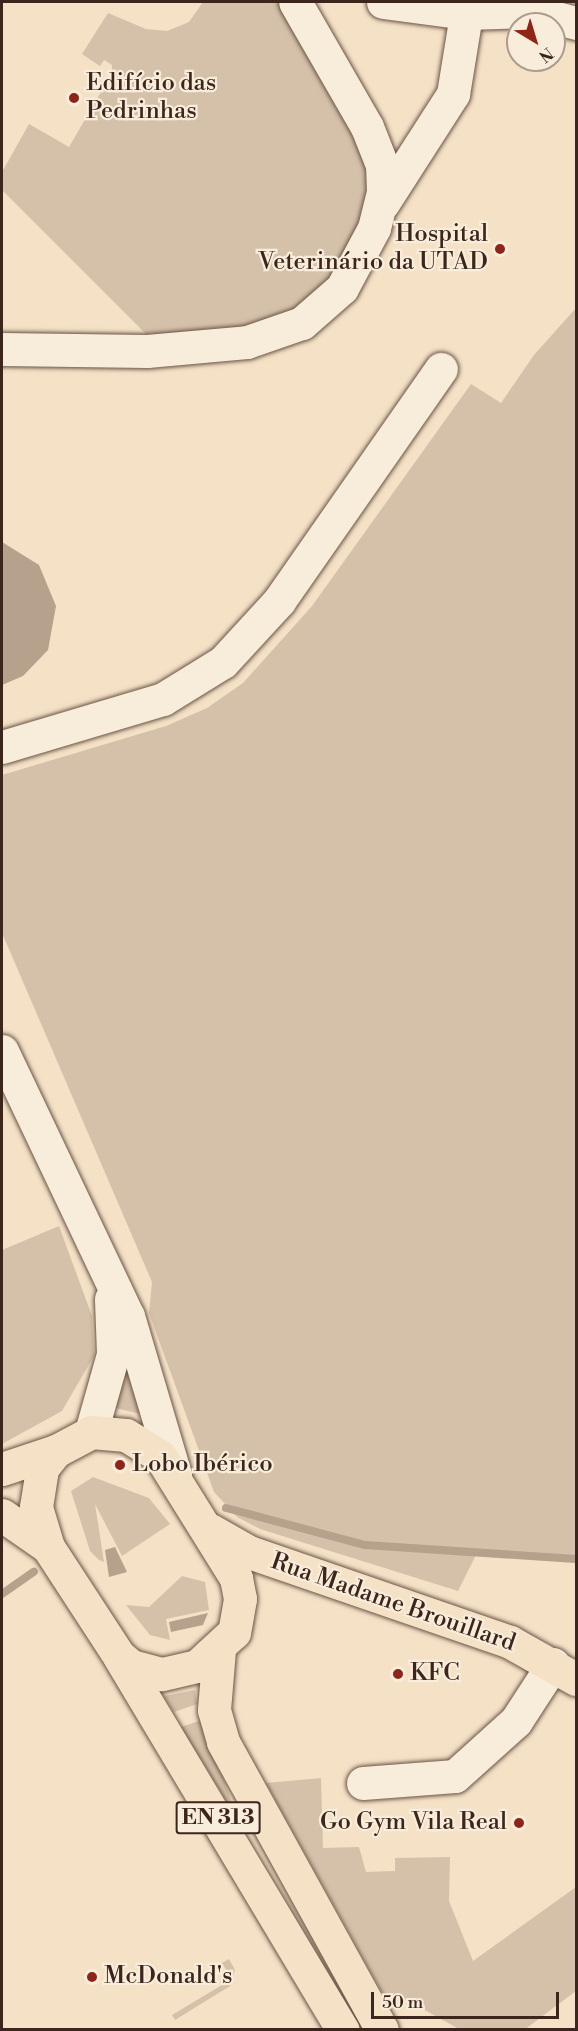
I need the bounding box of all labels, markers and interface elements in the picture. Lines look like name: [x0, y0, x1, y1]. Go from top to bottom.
north arrow: [506, 12, 566, 72]
text: N: [535, 43, 557, 66]
place label: Edifício das Pedrinhas: [86, 70, 216, 126]
marker: Edifício das Pedrinhas: [67, 91, 81, 105]
place label: Hospital Veterinário da UTAD: [258, 221, 488, 277]
marker: Hospital Veterinário da UTAD: [493, 242, 507, 256]
place label: Lobo Ibérico: [132, 1451, 273, 1479]
marker: Lobo Ibérico: [113, 1458, 127, 1472]
street label: Rua Madame Brouillard: [267, 1548, 519, 1658]
place label: KFC: [410, 1660, 460, 1688]
marker: KFC: [391, 1667, 405, 1681]
road number: EN 313: [174, 1799, 262, 1837]
place label: Go Gym Vila Real: [320, 1809, 507, 1837]
marker: Go Gym Vila Real: [512, 1816, 526, 1830]
place label: McDonald's: [104, 1963, 233, 1991]
marker: McDonald's: [85, 1970, 99, 1984]
scale bar: [374, 1980, 562, 2018]
text: 50 m: [382, 1991, 423, 2014]

